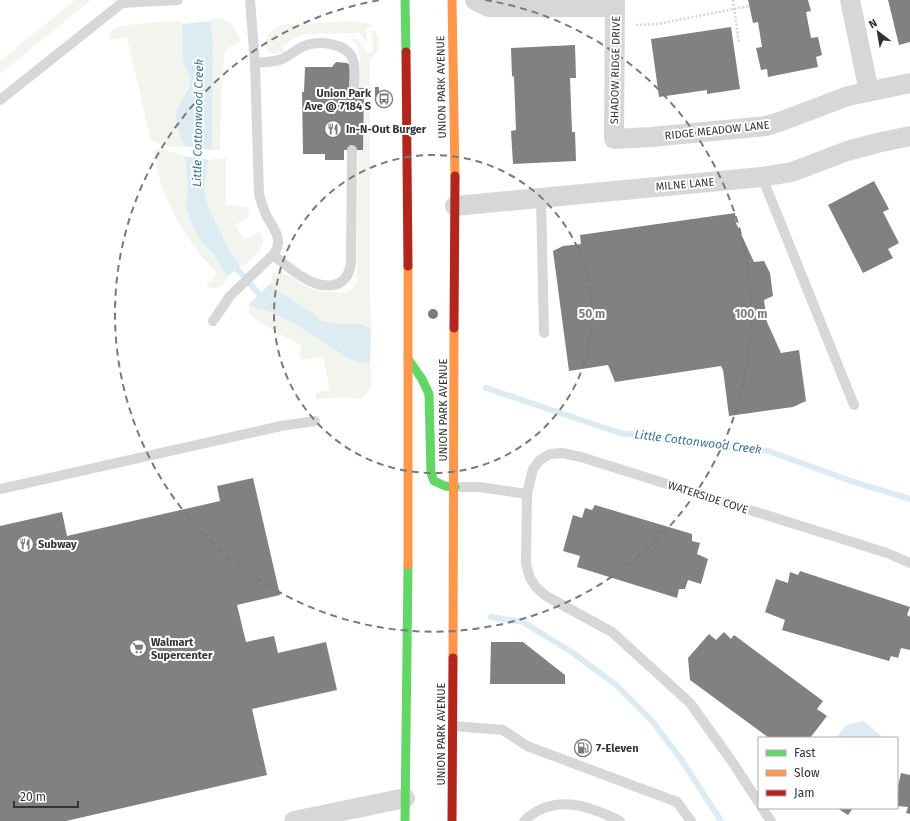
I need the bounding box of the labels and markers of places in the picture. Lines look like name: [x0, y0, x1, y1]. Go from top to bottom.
place label: Union Park Ave @ 7184 S: [304, 87, 372, 113]
bus stop icon: Union Park Ave @ 7184 S: [374, 89, 394, 109]
restaurant icon: In-N-Out Burger: [323, 119, 343, 139]
place label: In-N-Out Burger: [346, 123, 427, 136]
centre of rings: [426, 307, 440, 321]
restaurant icon: Subway: [15, 534, 35, 554]
place label: Subway: [38, 538, 77, 551]
place label: Walmart Supercenter: [151, 636, 213, 662]
supermarket icon: Walmart Supercenter: [128, 638, 148, 658]
fuel station icon: 7-Eleven: [573, 738, 593, 758]
place label: 7-Eleven: [596, 742, 638, 755]

